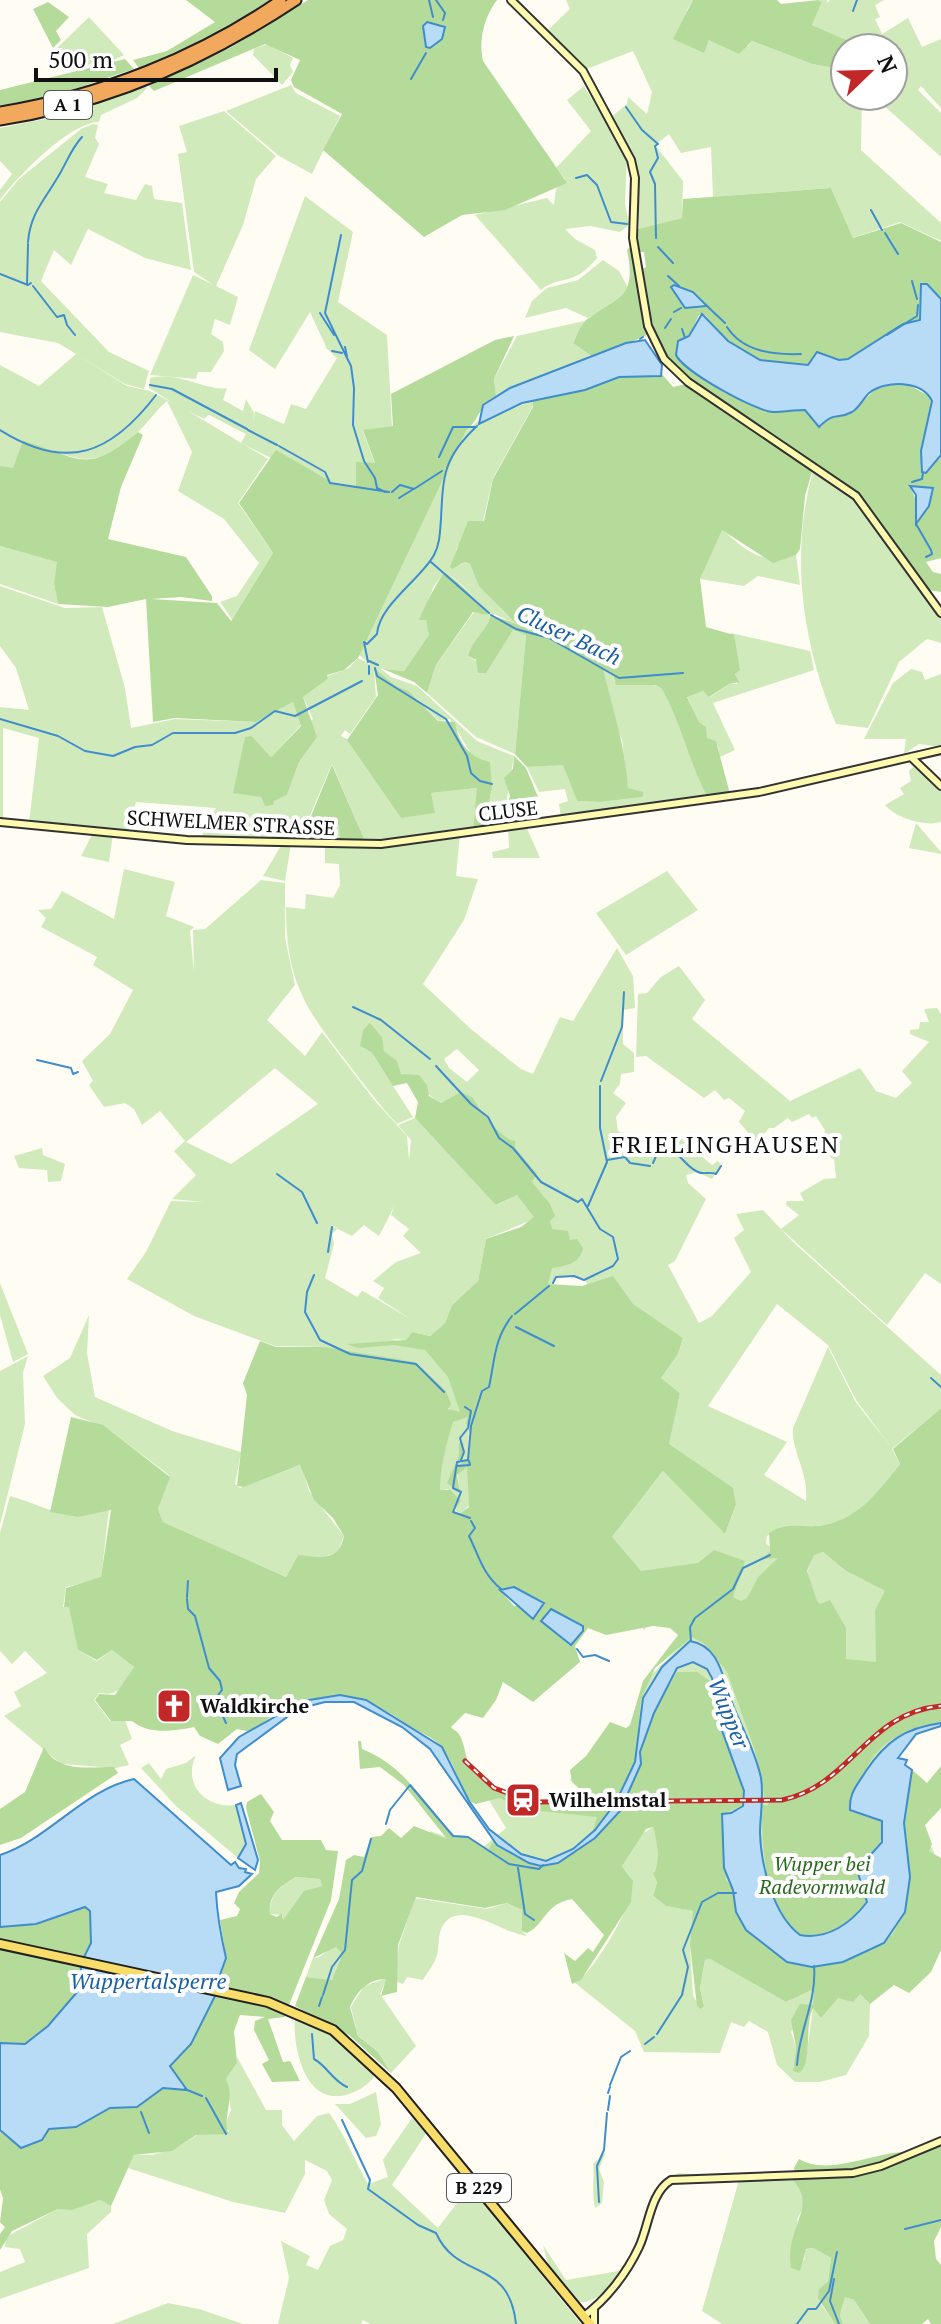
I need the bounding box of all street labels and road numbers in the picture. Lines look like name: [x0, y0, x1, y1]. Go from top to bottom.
road number: A 1: [44, 91, 92, 119]
street label: CLUSE: [477, 793, 539, 828]
street label: SCHWELMER STRASSE: [126, 804, 336, 841]
road number: B 229: [447, 2174, 511, 2202]

